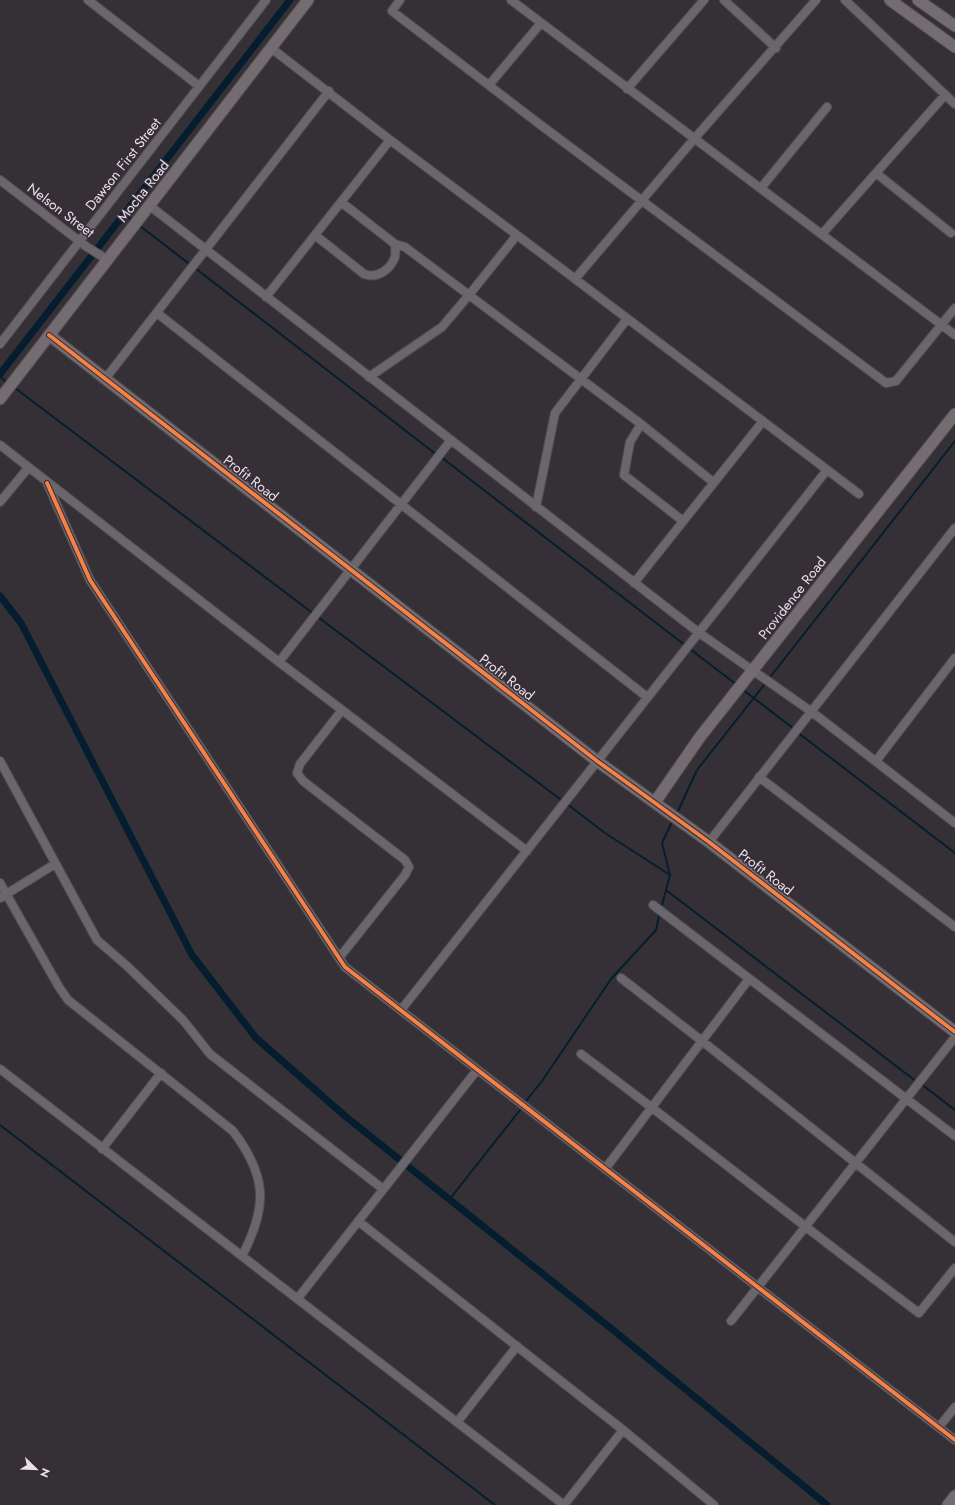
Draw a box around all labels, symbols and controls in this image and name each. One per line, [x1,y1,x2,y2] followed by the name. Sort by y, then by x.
[80,113,166,215] street label: Dawson First Street
[112,156,174,226] street label: Mocha Road
[23,178,99,242] street label: Nelson Street
[219,450,283,506] street label: Profit Road
[753,552,831,644] street label: Providence Road
[475,649,539,705] street label: Profit Road
[734,844,798,900] street label: Profit Road
[16,1449,56,1489] north arrow
[36,1466,54,1480] text: N

